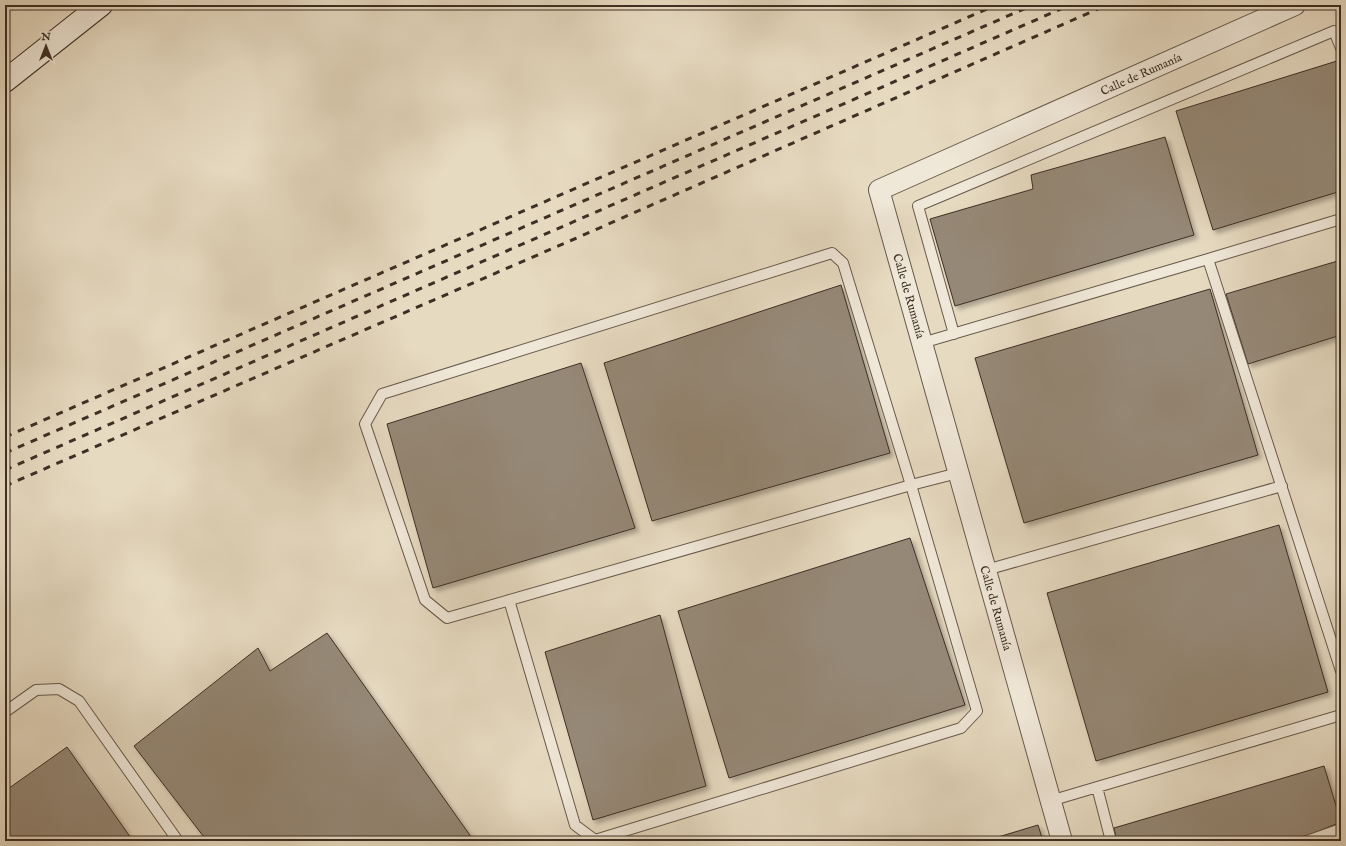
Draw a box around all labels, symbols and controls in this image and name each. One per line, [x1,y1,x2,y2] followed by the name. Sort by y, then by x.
[26,26,66,66] north arrow
[40,30,51,44] text: N
[1098,49,1185,99] street label: Calle de Rumanía
[889,252,928,341] street label: Calle de Rumanía
[976,564,1015,653] street label: Calle de Rumanía

